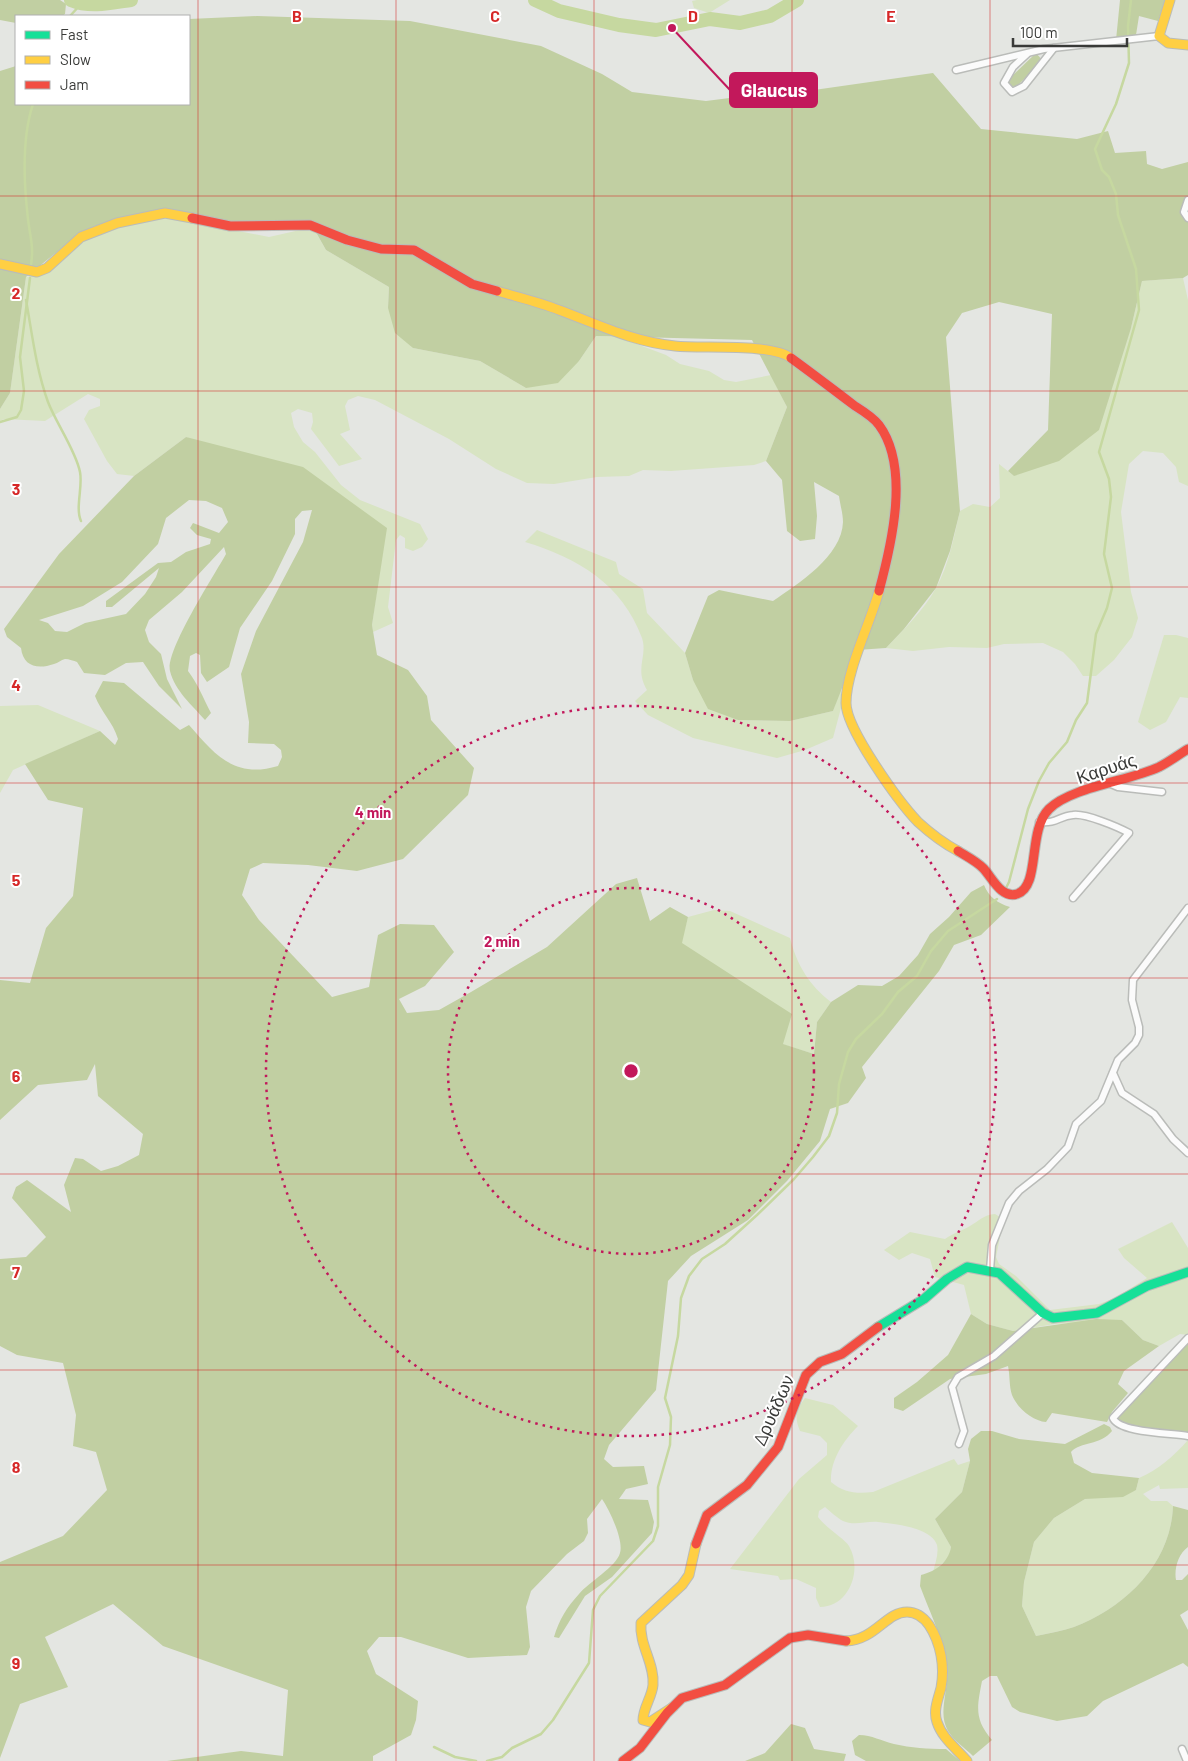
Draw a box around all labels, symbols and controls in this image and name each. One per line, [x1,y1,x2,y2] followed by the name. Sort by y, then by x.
[292,6,302,25] text: B
[490,6,500,25] text: C
[688,6,698,25] text: D
[886,6,896,25] text: E
[15,15,190,105] legend
[1013,15,1127,47] scale bar
[1020,23,1058,41] text: 100 m
[60,25,88,43] text: Fast
[60,50,91,68] text: Slow
[730,73,817,107] callout: Glaucus
[60,75,89,93] text: Jam
[741,78,807,101] text: Glaucus
[12,283,21,302] text: 2
[12,479,20,498] text: 3
[11,675,21,694] text: 4
[1073,748,1139,788] street label: Καρυάς
[355,803,391,821] text: 4 min
[12,870,21,889] text: 5
[484,932,520,950] text: 2 min
[622,1062,640,1080] centre of rings
[12,1066,21,1085] text: 6
[12,1262,20,1281] text: 7
[748,1371,798,1449] street label: Δρυάδων
[12,1457,21,1476] text: 8
[12,1653,20,1672] text: 9

